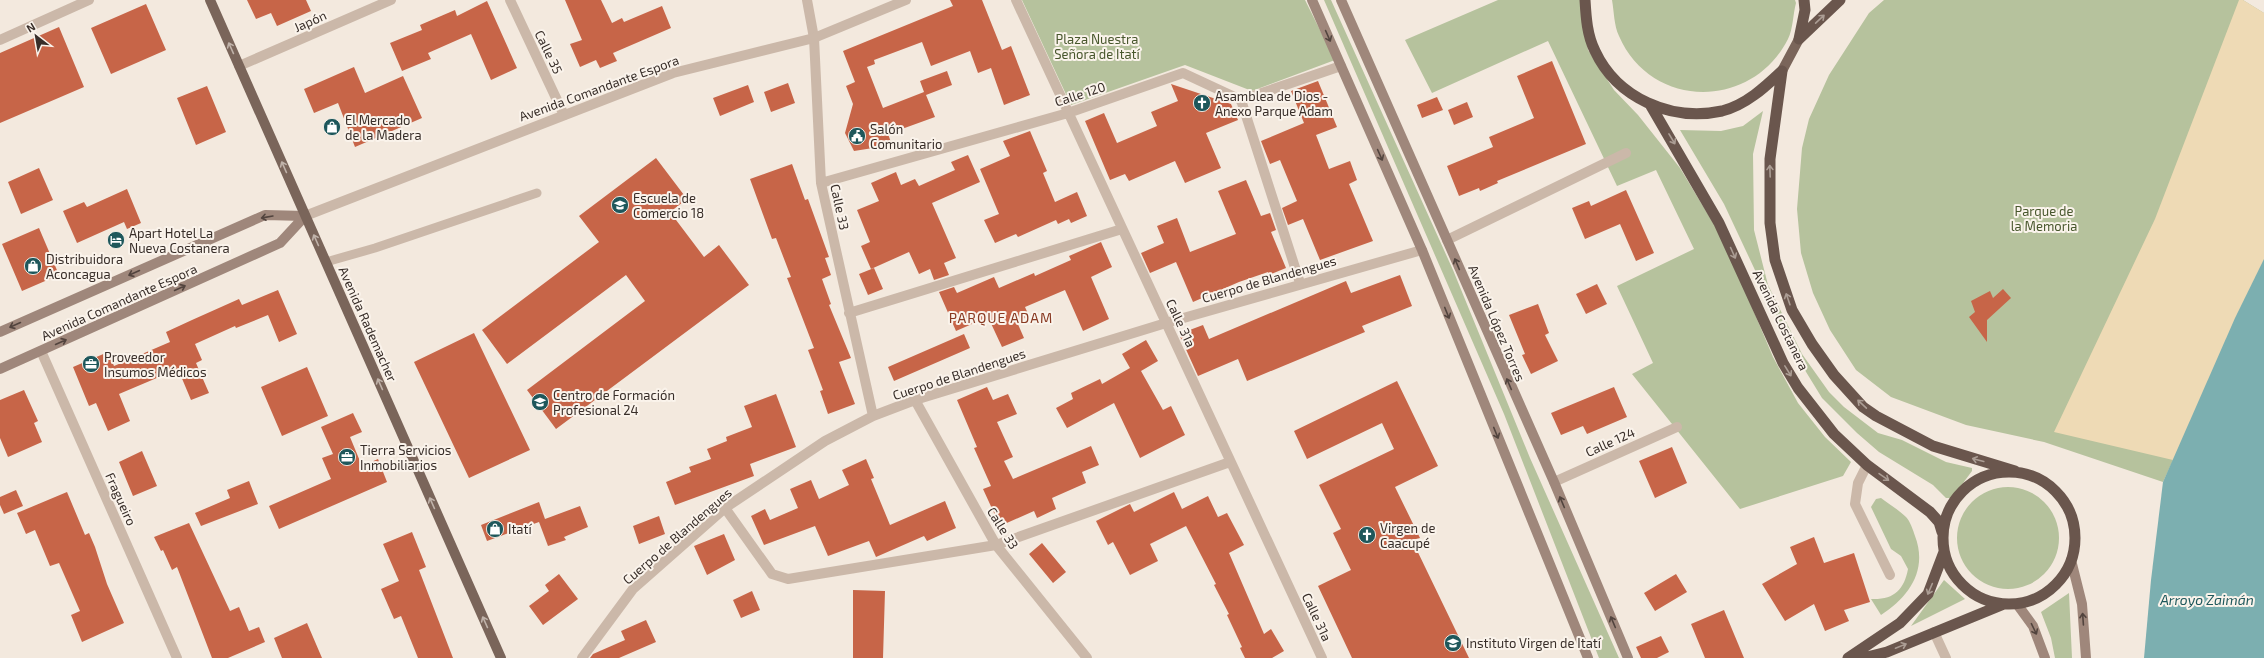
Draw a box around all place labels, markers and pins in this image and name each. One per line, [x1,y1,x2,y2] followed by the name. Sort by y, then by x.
[1215,88,1333,119] place label: Asamblea de Dios - Anexo Parque Adam
[1192,93,1212,113] church icon: Asamblea de Dios - Anexo Parque Adam
[345,112,422,143] place label: El Mercado de la Madera
[322,117,342,137] shop icon: El Mercado de la Madera
[870,121,942,152] place label: Salón Comunitario
[847,126,867,146] public building icon: Salón Comunitario
[633,190,704,221] place label: Escuela de Comercio 18
[610,195,630,215] school or university icon: Escuela de Comercio 18
[129,225,230,256] place label: Apart Hotel La Nueva Costanera
[106,230,126,250] hotel icon: Apart Hotel La Nueva Costanera
[46,251,123,282] place label: Distribuidora Aconcagua
[23,256,43,276] shop icon: Distribuidora Aconcagua
[104,349,207,380] place label: Proveedor Insumos Médicos
[81,354,101,374] office icon: Proveedor Insumos Médicos
[553,387,675,418] place label: Centro de Formación Profesional 24
[530,392,550,412] school or university icon: Centro de Formación Profesional 24
[360,442,451,473] place label: Tierra Servicios Inmobiliarios
[337,447,357,467] office icon: Tierra Servicios Inmobiliarios
[485,519,505,539] shop icon: Itatí
[1380,520,1435,551] place label: Virgen de Caacupé
[508,521,532,537] place label: Itatí
[1357,525,1377,545] church icon: Virgen de Caacupé
[1443,633,1463,653] school or university icon: Instituto Virgen de Itatí
[1466,635,1602,651] place label: Instituto Virgen de Itatí

